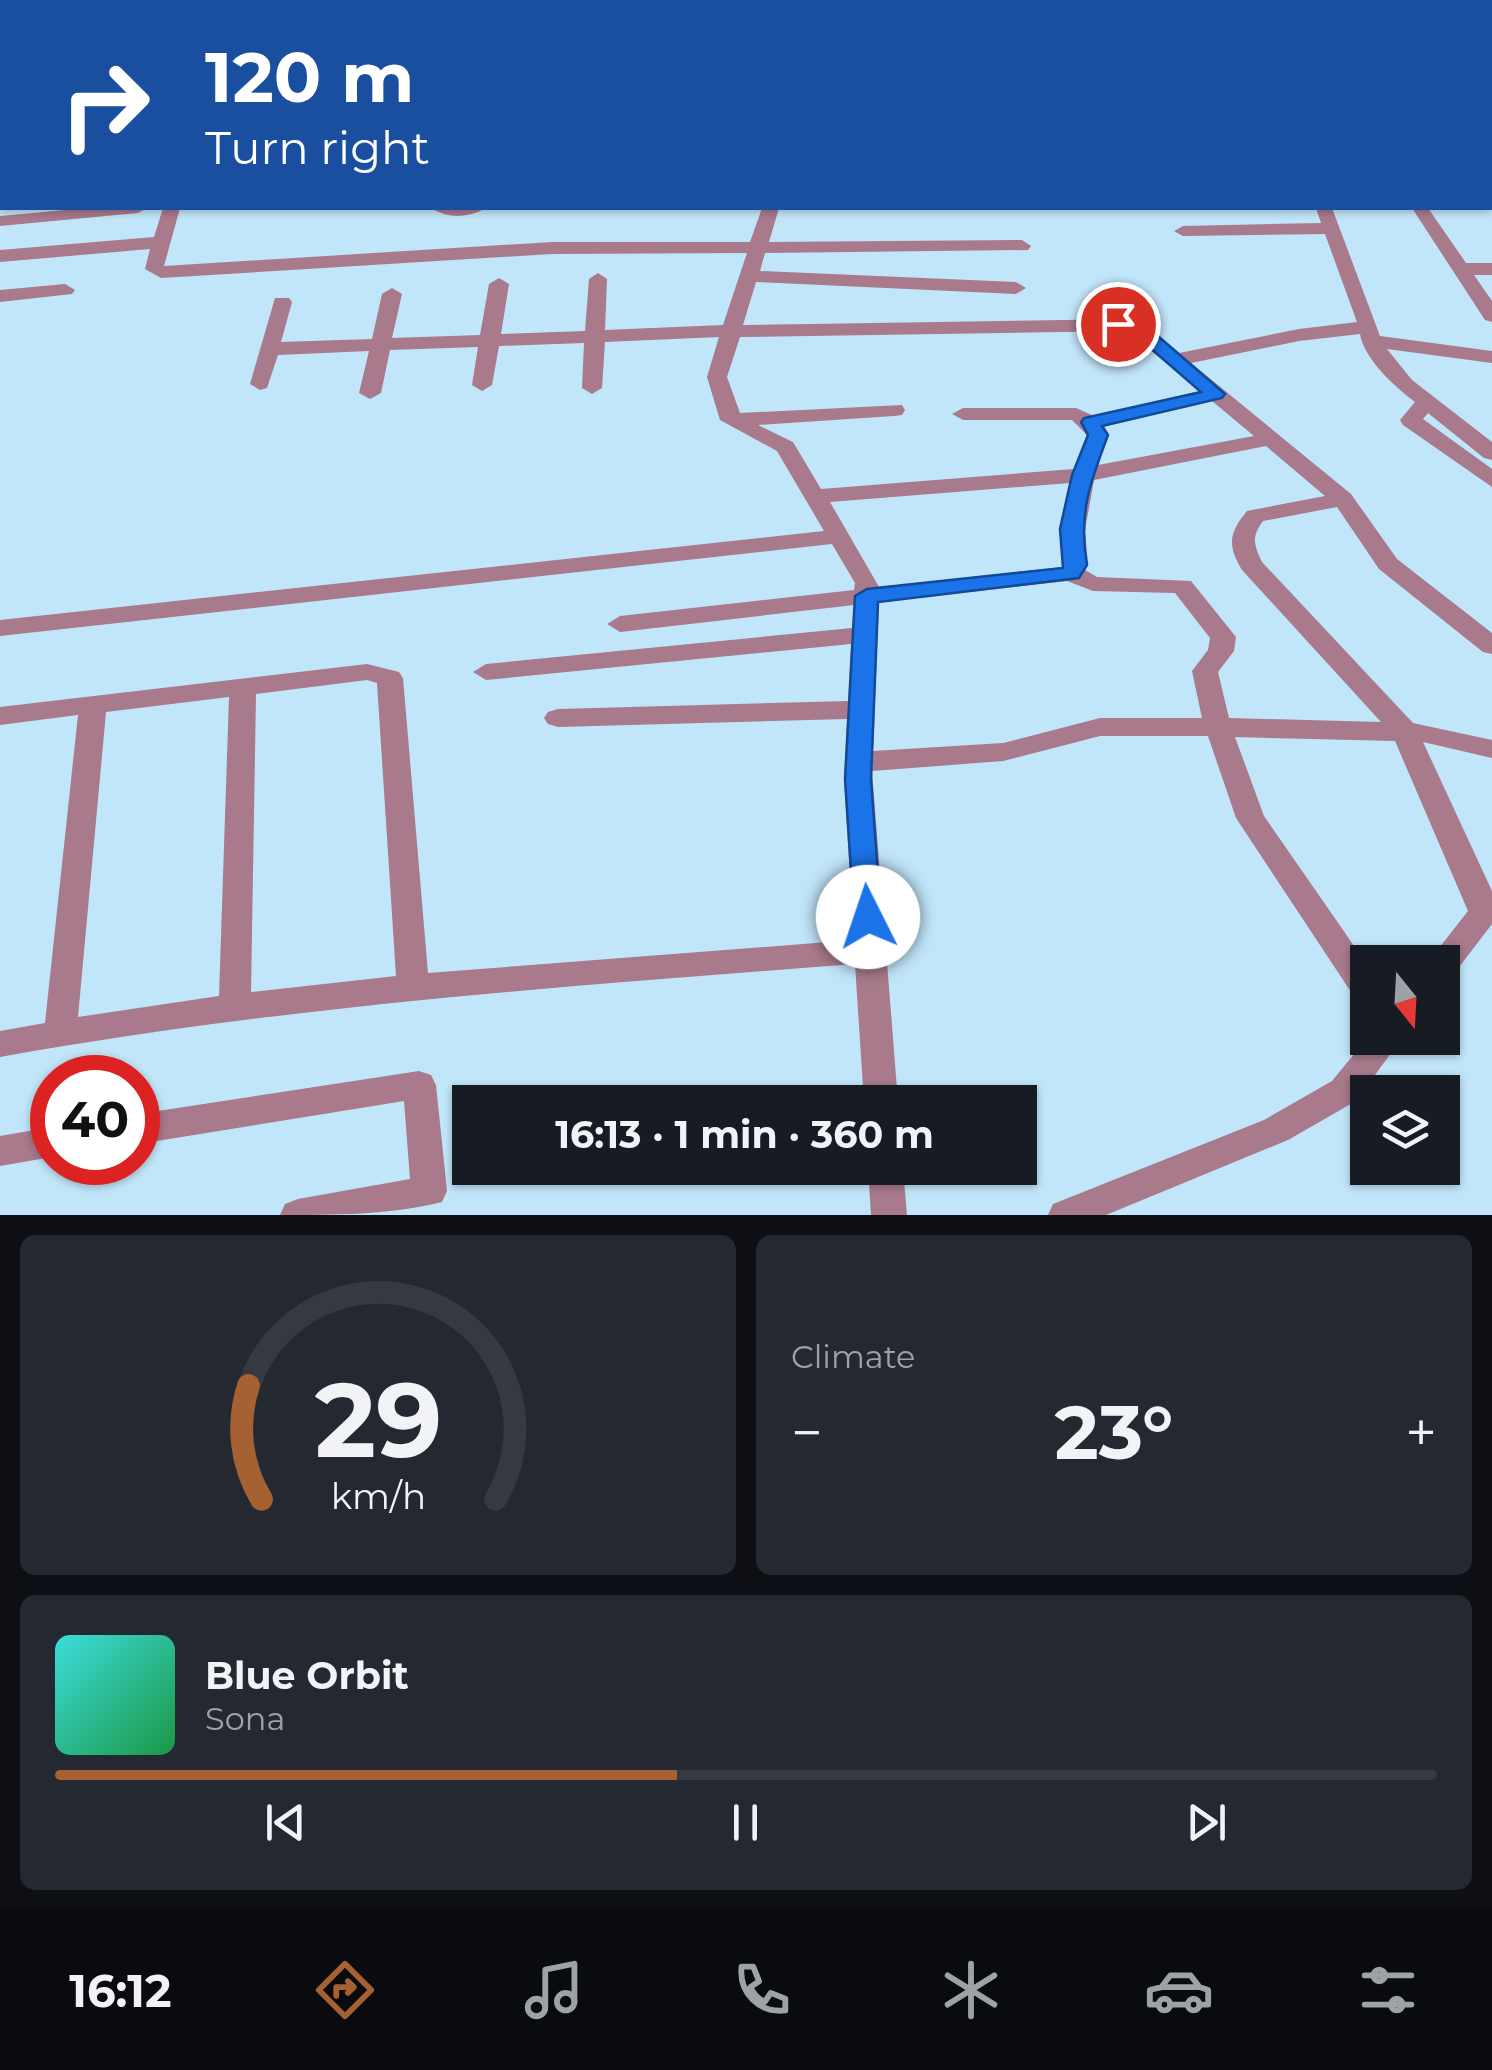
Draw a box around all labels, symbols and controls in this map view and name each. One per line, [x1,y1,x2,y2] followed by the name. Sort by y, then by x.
[205,34,415,120] text: 120 m
[40,40,170,170] icon: right
[205,120,430,175] text: Turn right
[1076,282,1161,367] pin
[1091,297,1146,352] icon: arrive
[816,865,920,969] position arrow
[1350,945,1460,1055] north arrow
[1350,945,1460,1185] map controls
[30,1055,160,1185] speed limit sign: 40
[1350,1075,1460,1185] button: layers
[555,1111,934,1158] text: 16:13 · 1 min · 360 m
[791,1337,915,1376] text: Climate
[314,1356,442,1483] text: 29
[1055,1386,1173,1478] text: 23°
[791,1399,823,1466] text: −
[1405,1399,1437,1466] text: +
[330,1474,426,1518] text: km/h
[205,1652,409,1699] text: Blue Orbit
[205,1699,285,1738] text: Sona
[258,1795,313,1850] icon: previous
[718,1795,773,1850] icon: pause
[1179,1795,1234,1850] icon: next
[310,1955,380,2025] icon: directions
[519,1955,589,2025] icon: music
[727,1955,797,2025] icon: phone
[936,1955,1006,2025] icon: climate
[1144,1955,1214,2025] icon: car
[1353,1955,1423,2025] icon: filters
[69,1963,172,2018] text: 16:12

